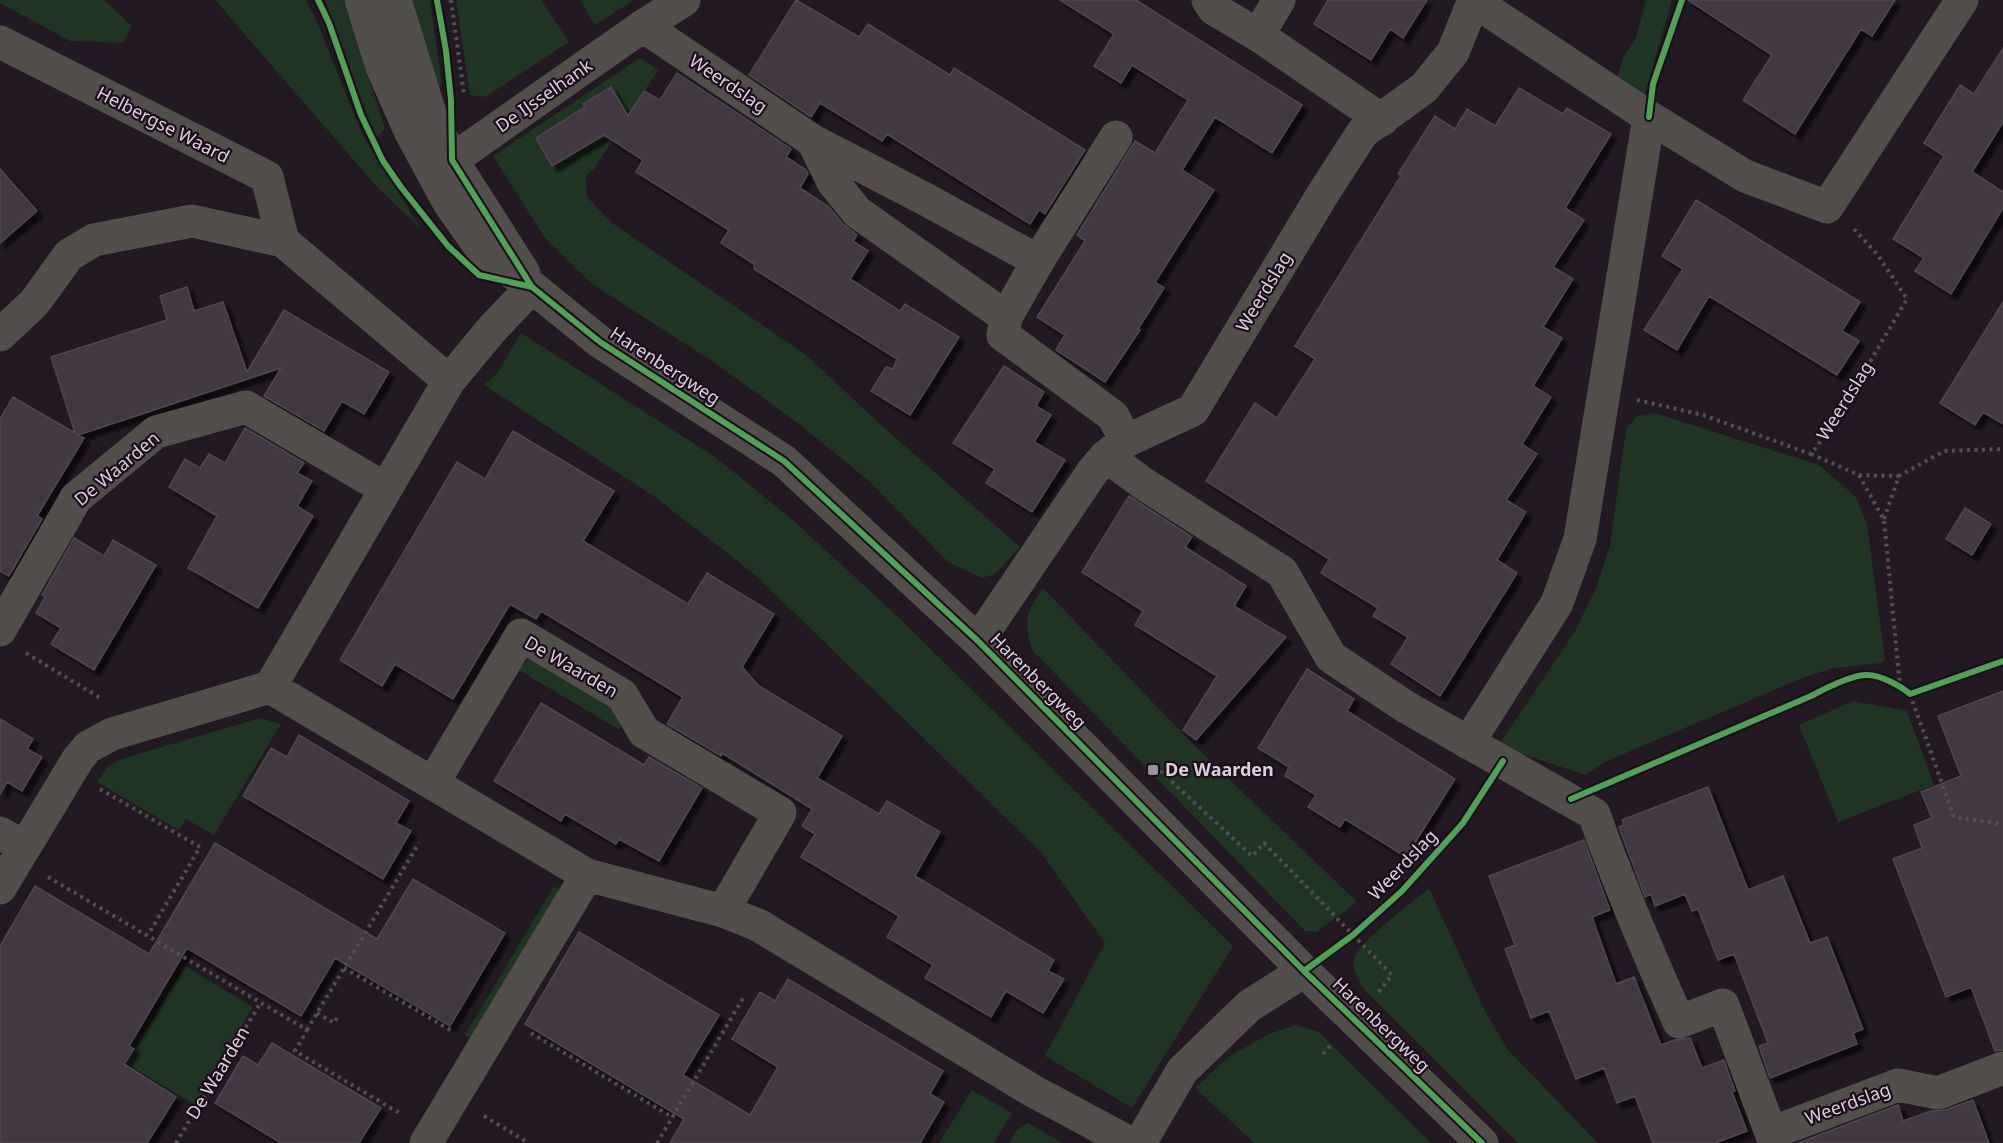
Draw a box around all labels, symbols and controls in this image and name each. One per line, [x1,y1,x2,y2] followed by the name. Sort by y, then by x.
[685,48,772,118] street label: Weerdslag
[490,53,597,137] street label: De IJsselhank
[93,80,234,168] street label: Helbergse Waard
[1230,247,1296,336] street label: Weerdslag
[606,321,725,410] street label: Harenbergweg
[1810,356,1878,445] street label: Weerdslag
[69,426,164,511] street label: De Waarden
[985,627,1092,734] street label: Harenbergweg
[520,630,623,703] street label: De Waarden
[1165,757,1274,781] place label: De Waarden
[1146,763,1160,777] marker: De Waarden
[1363,824,1442,905] street label: Weerdslag
[1328,972,1436,1077] street label: Harenbergweg
[180,1022,254,1123] street label: De Waarden
[1802,1077,1894,1130] street label: Weerdslag

